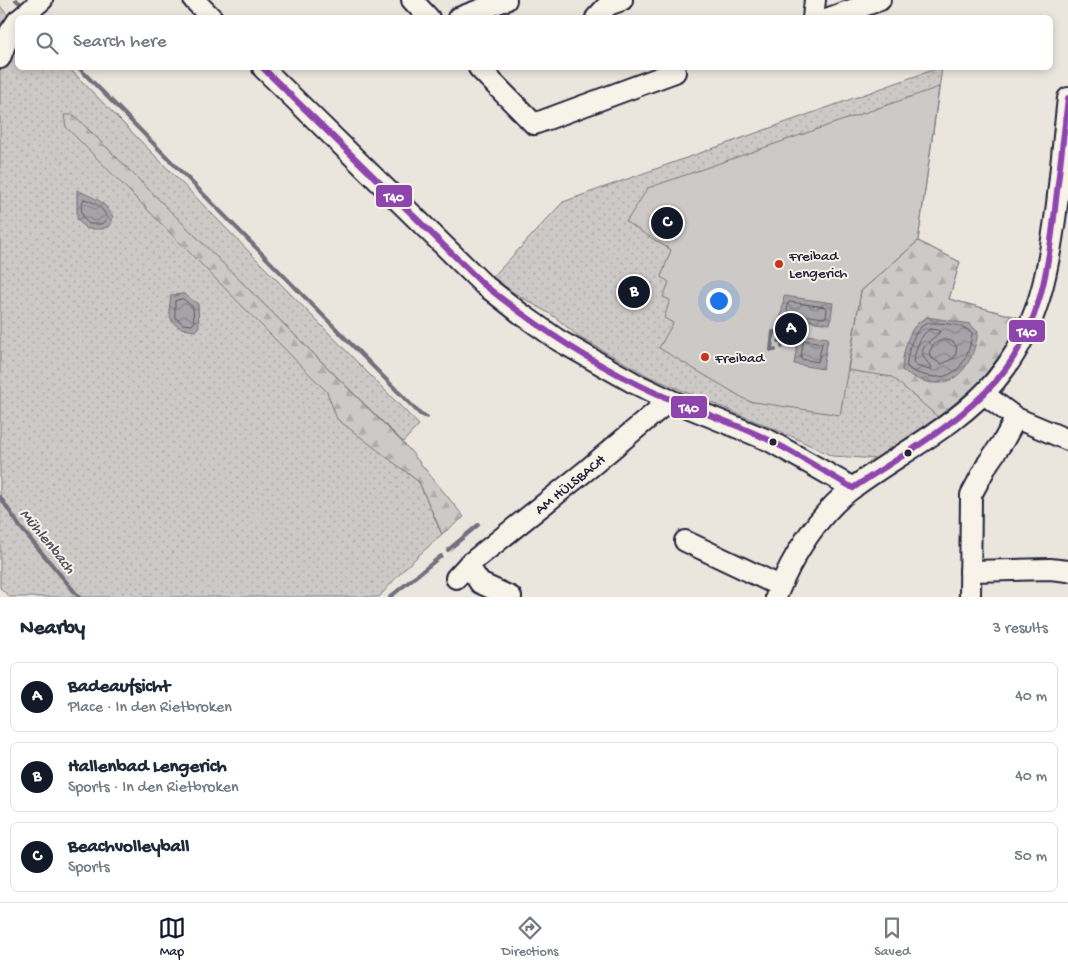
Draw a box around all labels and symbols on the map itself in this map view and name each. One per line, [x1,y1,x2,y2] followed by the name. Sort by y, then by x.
[375,184,413,208] line badge: T40
[383,190,404,207] text: T40
[651,204,683,242] pin: C
[788,248,847,283] place label: Freibad Lengerich
[773,258,785,270] marker: Freibad Lengerich
[618,273,650,311] pin: B
[706,288,732,314] your location
[775,310,807,348] pin: A
[1008,319,1046,343] line badge: T40
[1016,325,1037,342] text: T40
[714,350,765,368] place label: Freibad
[699,351,711,363] marker: Freibad
[670,395,708,419] line badge: T40
[678,401,699,418] text: T40
[768,437,778,447] unlabelled marker
[903,448,913,458] unlabelled marker
[532,451,610,519] street label: AM HÜLSBACH
[14,506,78,579] water label: Mühlenbach

